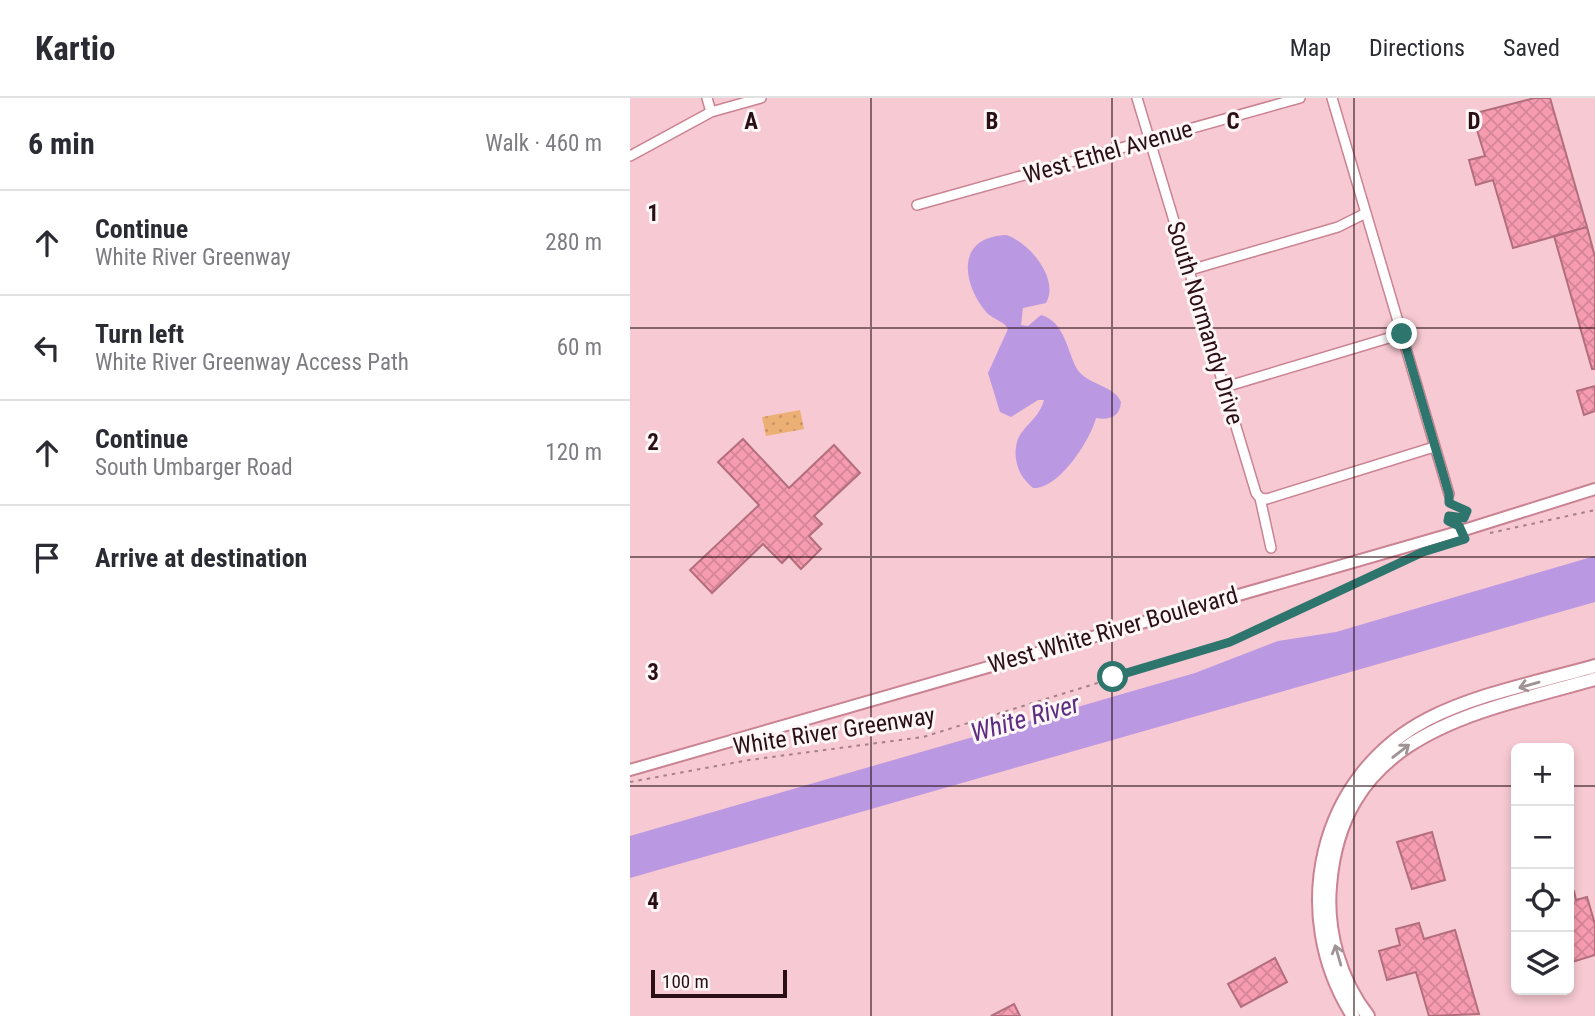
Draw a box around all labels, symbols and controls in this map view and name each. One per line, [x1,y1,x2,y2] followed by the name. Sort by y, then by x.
[35,29,115,68] text: Kartio
[1290,34,1331,62] text: Map
[1369,34,1465,62] text: Directions
[1503,34,1560,62] text: Saved
[744,108,758,135] text: A
[986,108,998,135] text: B
[1226,108,1240,135] text: C
[1468,108,1481,135] text: D
[1020,114,1196,190] street label: West Ethel Avenue
[28,126,95,161] text: 6 min
[485,130,602,157] text: Walk · 460 m
[647,200,659,227] text: 1
[95,214,188,244] text: Continue
[1161,218,1249,428] street label: South Normandy Drive
[28,224,66,262] icon: ahead
[545,229,602,256] text: 280 m
[95,244,290,271] text: White River Greenway
[1386,318,1417,349] route end
[95,319,184,349] text: Turn left
[28,329,66,367] icon: left
[557,334,602,361] text: 60 m
[95,349,409,376] text: White River Greenway Access Path
[95,424,188,454] text: Continue
[647,429,659,456] text: 2
[28,434,66,472] icon: ahead
[545,439,602,466] text: 120 m
[95,454,293,481] text: South Umbarger Road
[28,539,66,577] icon: arrive
[95,543,307,573] text: Arrive at destination
[985,581,1241,679] street label: West White River Boulevard
[647,659,659,686] text: 3
[1097,661,1128,692] route start
[1519,680,1541,693] one-way arrow
[967,688,1084,748] water label: White River
[731,701,937,761] street label: White River Greenway
[1391,743,1409,758] one-way arrow
[1511,743,1574,995] map controls
[1511,743,1574,806] button: +
[1511,806,1574,869] button: −
[1511,869,1574,932] button: locate
[647,888,659,915] text: 4
[1511,932,1574,995] button: layers
[1330,944,1343,966] one-way arrow
[651,967,788,999] scale bar
[662,970,709,993] text: 100 m

